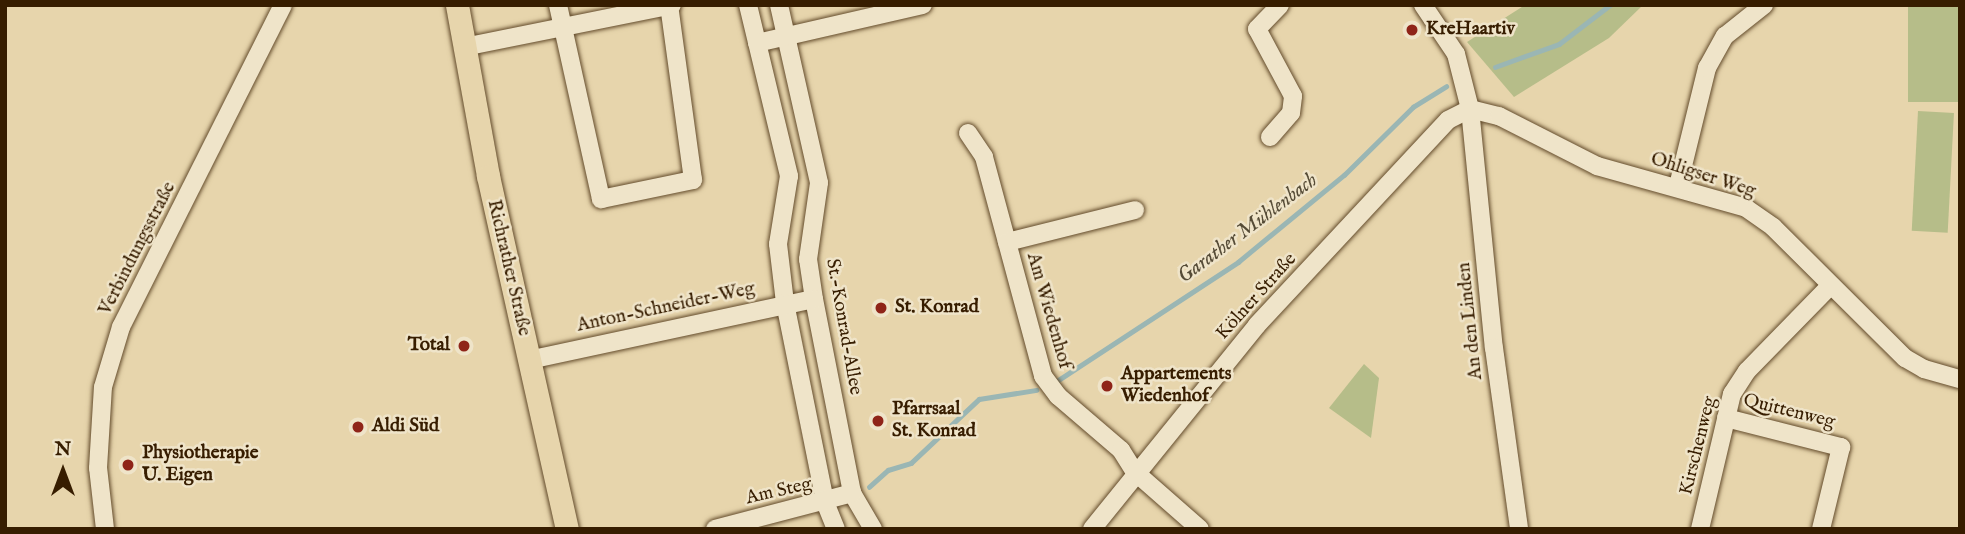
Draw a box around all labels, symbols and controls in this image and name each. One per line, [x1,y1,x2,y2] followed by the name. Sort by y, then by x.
[1426,19,1515,41] place label: KreHaartiv
[1404,22,1420,38] marker: KreHaartiv
[1648,148,1758,204] street label: Ohligser Weg
[1173,168,1323,290] water label: Garather Mühlenbach
[95,179,181,319] street label: Verbindungsstraße
[481,198,535,338] street label: Richrather Straße
[1212,249,1302,345] street label: Kölner Straße
[1021,250,1075,372] street label: Am Wiedenhof
[820,257,866,397] street label: St.-Konrad-Allee
[1453,261,1489,381] street label: An den Linden
[575,278,757,338] street label: Anton-Schneider-Weg
[895,297,979,319] place label: St. Konrad
[873,300,889,316] marker: St. Konrad
[408,335,450,357] place label: Total
[456,338,472,354] marker: Total
[1121,364,1231,408] place label: Appartements Wiedenhof
[1099,378,1115,394] marker: Appartements Wiedenhof
[1741,390,1837,434] street label: Quittenweg
[1676,394,1722,498] street label: Kirschenweg
[892,399,976,443] place label: Pfarrsaal St. Konrad
[870,413,886,429] marker: Pfarrsaal St. Konrad
[372,416,439,438] place label: Aldi Süd
[350,419,366,435] marker: Aldi Süd
[28,436,98,506] north arrow
[55,438,71,462] text: N
[142,443,259,487] place label: Physiotherapie U. Eigen
[120,457,136,473] marker: Physiotherapie U. Eigen
[744,473,814,511] street label: Am Steg

